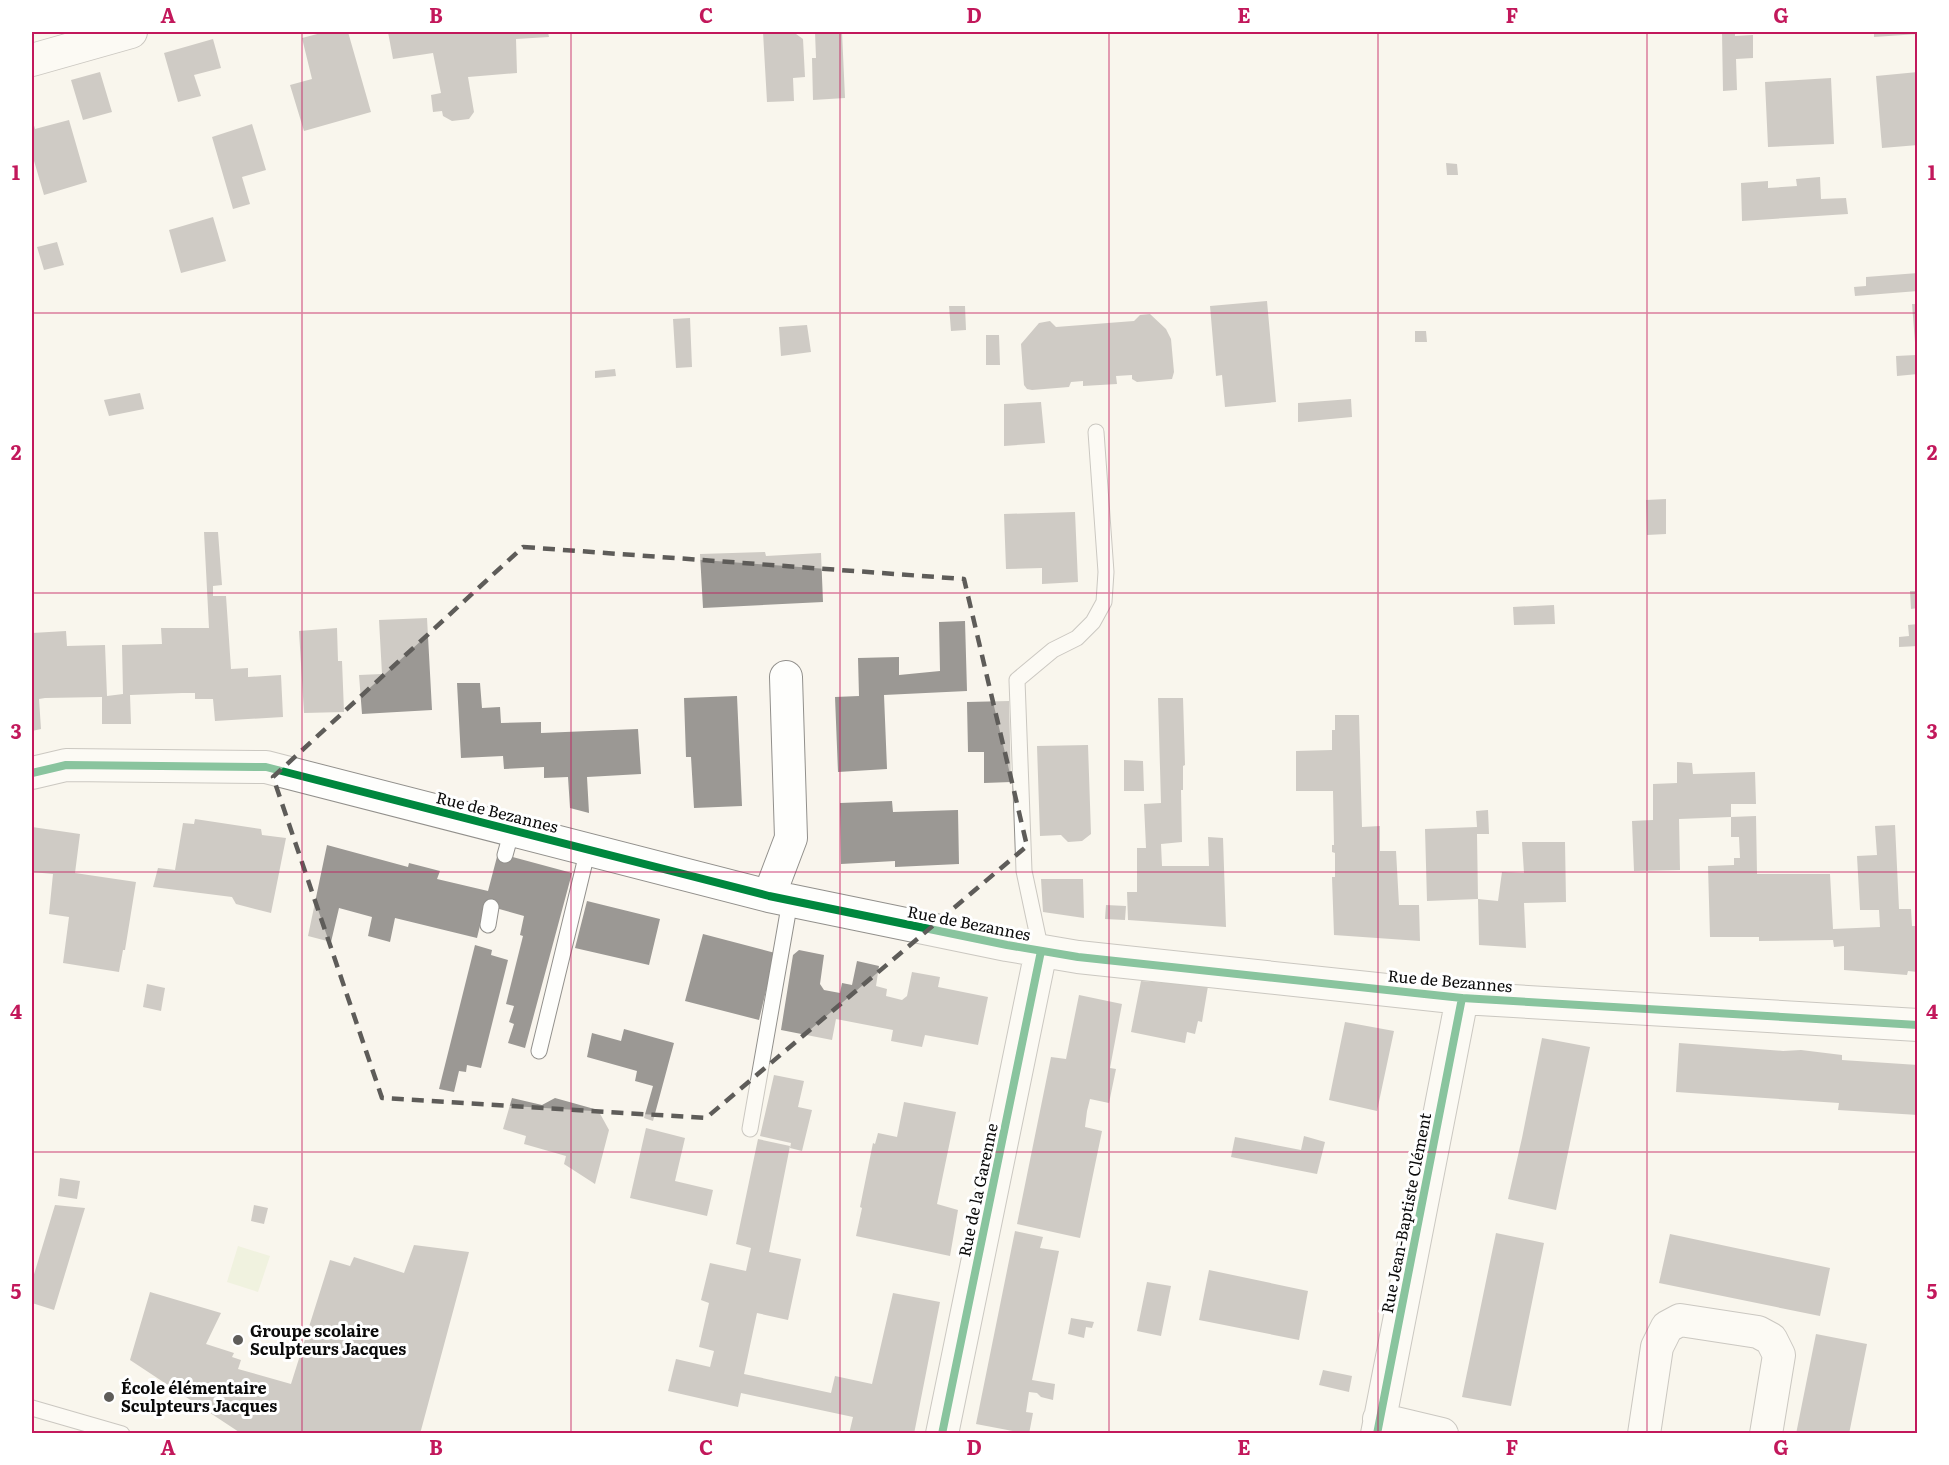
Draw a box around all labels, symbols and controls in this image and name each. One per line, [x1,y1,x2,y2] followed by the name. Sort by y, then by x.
[160,0,176,29] text: A
[429,0,443,29] text: B
[699,0,713,29] text: C
[966,0,982,29] text: D
[1237,0,1251,29] text: E
[1506,0,1519,29] text: F
[1773,0,1789,29] text: G
[12,156,20,186] text: 1
[1928,156,1936,186] text: 1
[11,436,22,466] text: 2
[1927,436,1938,466] text: 2
[10,715,22,745] text: 3
[1926,715,1938,745] text: 3
[434,784,561,838] street label: Rue de Bezannes
[906,898,1033,946] street label: Rue de Bezannes
[1387,963,1513,997] street label: Rue de Bezannes
[10,995,22,1025] text: 4
[1926,995,1938,1025] text: 4
[1374,1110,1436,1315] street label: Rue Jean-Baptiste Clément
[951,1121,1003,1259] street label: Rue de la Garenne
[11,1275,22,1305] text: 5
[1927,1275,1938,1305] text: 5
[250,1318,406,1360] place label: Groupe scolaire Sculpteurs Jacques
[231,1333,245,1347] marker: Groupe scolaire Sculpteurs Jacques
[121,1375,277,1417] place label: École élémentaire Sculpteurs Jacques
[102,1390,116,1404] marker: École élémentaire Sculpteurs Jacques
[160,1431,176,1461] text: A
[429,1431,443,1461] text: B
[699,1431,713,1461] text: C
[966,1431,982,1461] text: D
[1237,1431,1251,1461] text: E
[1506,1431,1519,1461] text: F
[1773,1431,1789,1461] text: G

